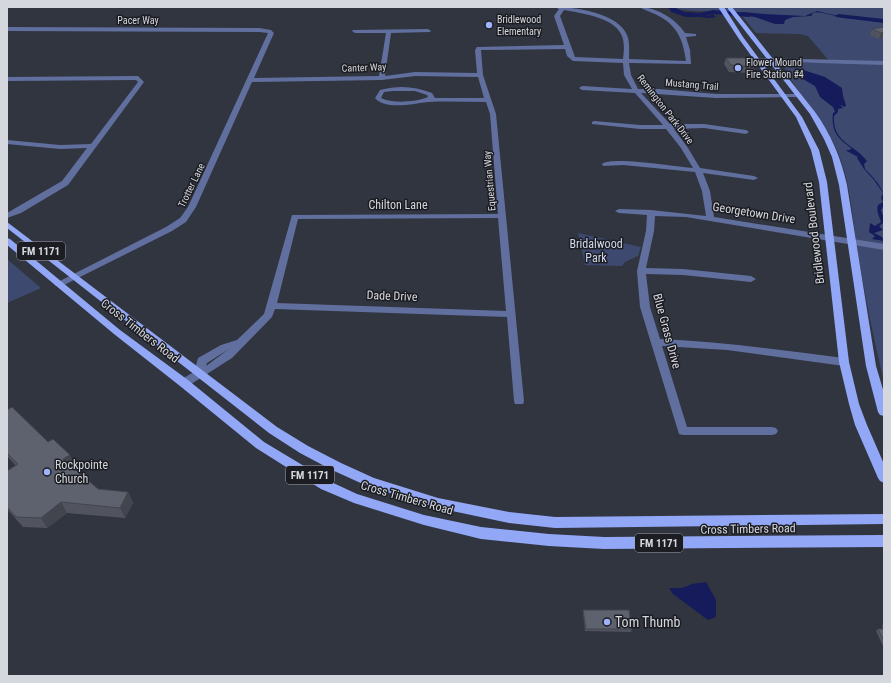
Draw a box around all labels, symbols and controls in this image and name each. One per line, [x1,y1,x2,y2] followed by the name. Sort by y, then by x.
[497,14,541,37] place label: Bridlewood Elementary
[117,15,159,26] street label: Pacer Way
[484,20,494,30] marker: Bridlewood Elementary
[746,57,804,80] place label: Flower Mound Fire Station #4
[342,61,387,74] street label: Canter Way
[733,63,743,73] marker: Flower Mound Fire Station #4
[635,73,696,146] street label: Remington Park Drive
[665,77,719,92] street label: Mustang Trail
[481,150,498,212] street label: Equestrian Way
[176,161,207,209] street label: Trotter Lane
[801,181,827,285] street label: Bridlewood Boulevard
[368,198,428,212] street label: Chilton Lane
[712,200,797,227] street label: Georgetown Drive
[569,237,623,265] park label: Bridalwood Park
[17,242,65,260] road number: FM 1171
[366,288,418,304] street label: Dade Drive
[650,292,684,371] street label: Blue Grass Drive
[98,296,182,366] street label: Cross Timbers Road
[55,458,108,486] place label: Rockpointe Church
[286,466,334,484] road number: FM 1171
[42,467,52,477] marker: Rockpointe Church
[359,478,455,518] street label: Cross Timbers Road
[700,521,796,537] street label: Cross Timbers Road
[635,534,683,552] road number: FM 1171
[615,614,680,630] place label: Tom Thumb
[602,617,612,627] marker: Tom Thumb

